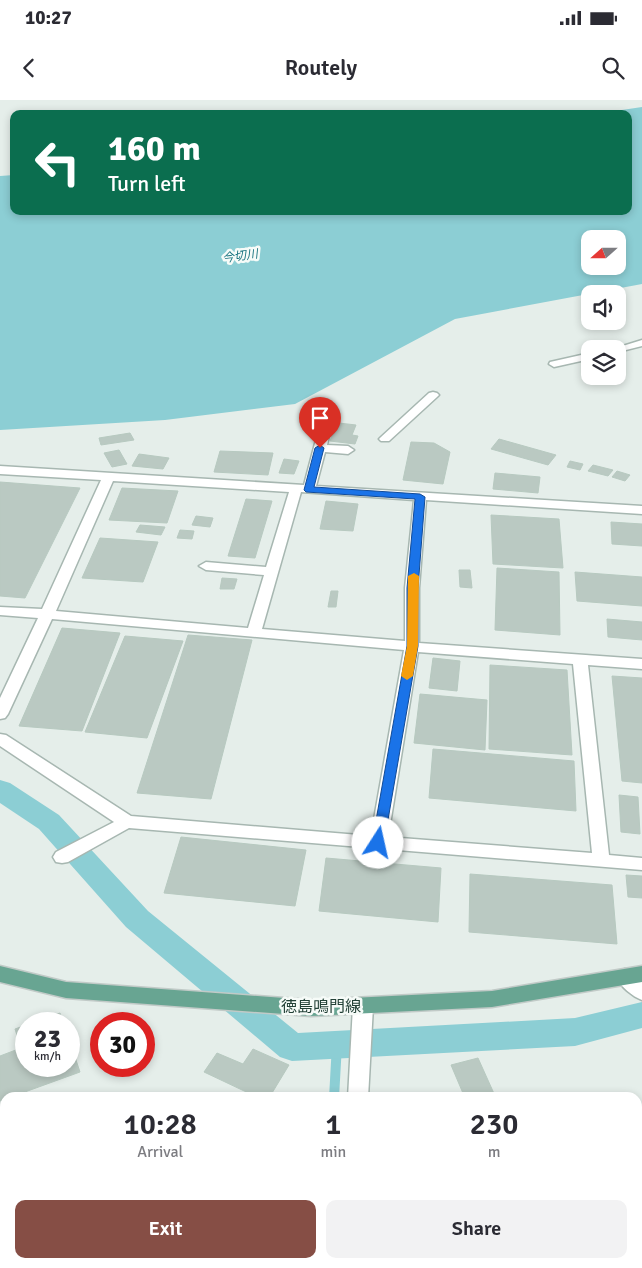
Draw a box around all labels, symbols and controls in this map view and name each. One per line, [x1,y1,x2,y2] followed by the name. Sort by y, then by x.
[25,6,72,30] text: 10:27
[15,54,43,82] icon: back
[285,54,357,81] text: Routely
[599,54,627,82] icon: search
[108,127,201,170] text: 160 m
[25,130,90,195] icon: left
[108,170,186,197] text: Turn left
[581,230,626,275] north arrow
[581,230,626,385] map controls
[221,246,261,266] water label: 今切川
[581,285,626,330] button: sound
[581,340,626,385] button: layers
[299,397,341,448] pin
[306,404,334,432] icon: arrive
[351,816,403,868] position arrow
[281,997,361,1017] street label: 徳島鳴門線
[90,1012,155,1077] speed limit sign: 30
[34,1023,61,1054] text: 23
[34,1049,61,1064] text: km/h
[124,1106,197,1143] text: 10:28
[325,1106,341,1143] text: 1
[470,1106,518,1143] text: 230
[137,1142,183,1162] text: Arrival
[320,1142,346,1162] text: min
[488,1142,500,1162] text: m
[15,1200,316,1258] button: Exit
[326,1200,627,1258] button: Share

